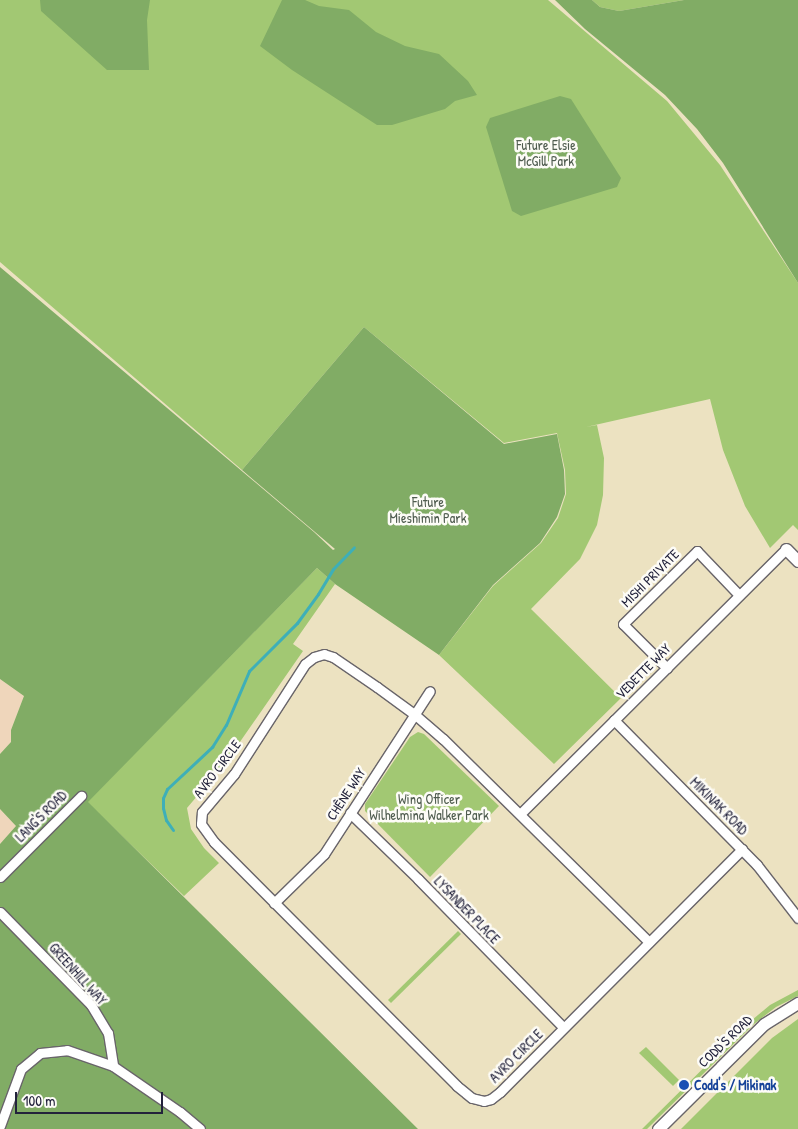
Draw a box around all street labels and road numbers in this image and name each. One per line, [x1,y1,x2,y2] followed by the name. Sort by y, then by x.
[618,546,682,610] street label: MISHI PRIVATE
[612,640,674,702] street label: VEDETTE WAY
[190,737,244,801] street label: AVRO CIRCLE
[323,765,369,823] street label: CHÊNE WAY
[687,774,751,838] street label: MIKINAK ROAD
[12,787,70,845] street label: LANG'S ROAD
[431,873,503,947] street label: LYSANDER PLACE
[46,939,110,1009] street label: GREENHILL WAY
[695,1011,755,1071] street label: CODD'S ROAD
[486,1026,546,1086] street label: AVRO CIRCLE

